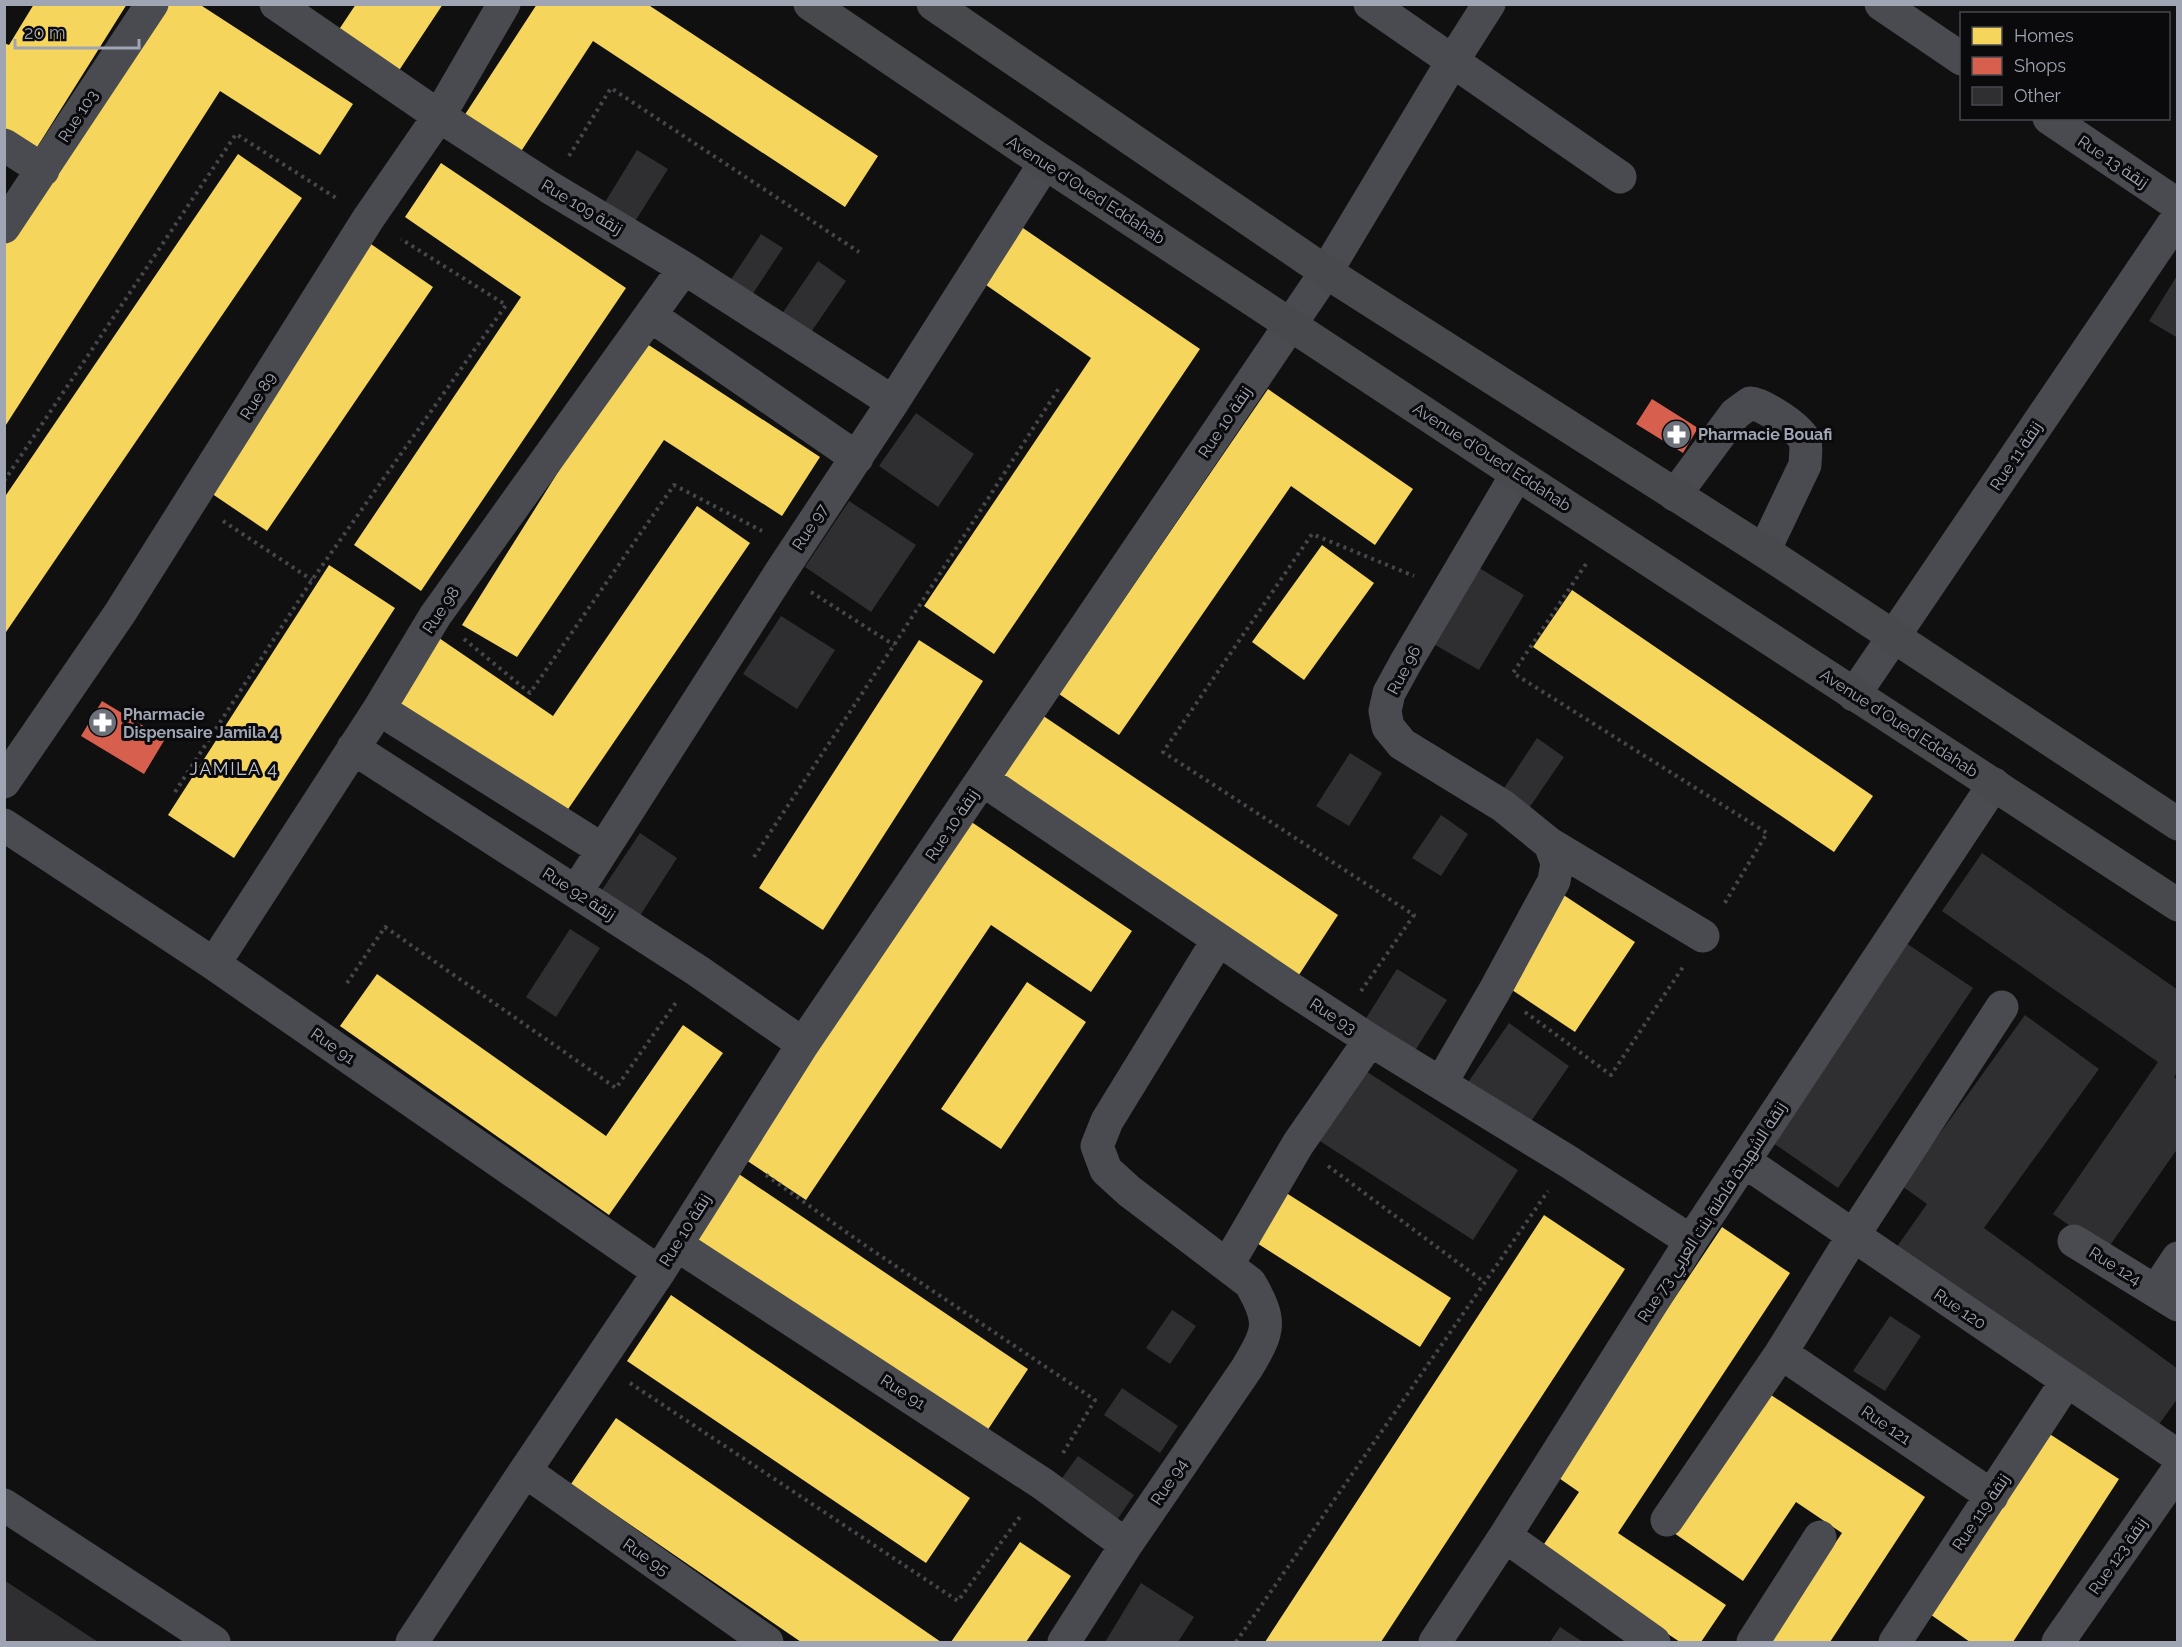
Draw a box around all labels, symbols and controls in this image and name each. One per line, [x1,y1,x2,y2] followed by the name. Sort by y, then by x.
[15,12,140,50] scale bar
[1960,12,2170,120] legend
[24,22,66,43] text: 20 m
[2014,25,2074,46] text: Homes
[2014,55,2066,76] text: Shops
[2014,85,2062,106] text: Other
[54,86,102,146] street label: Rue 103
[1004,132,1169,248] street label: Avenue d'Oued Eddahab
[2074,132,2152,192] street label: Rue 13 زنقة
[538,175,626,239] street label: Rue 109 زنقة
[236,369,280,423] street label: Rue 89
[1194,383,1256,461] street label: Rue 10 زنقة
[1410,399,1575,515] street label: Avenue d'Oued Eddahab
[1661,418,1693,450] pharmacy icon: Pharmacie Bouafi
[1986,418,2046,494] street label: Rue 11 زنقة
[1698,425,1832,444] place label: Pharmacie Bouafi
[788,500,832,554] street label: Rue 97
[419,583,463,637] street label: Rue 98
[1383,642,1425,698] street label: Rue 96
[1817,665,1982,781] street label: Avenue d'Oued Eddahab
[123,705,279,742] place label: Pharmacie Dispensaire Jamila 4
[86,707,118,739] pharmacy icon: Pharmacie Dispensaire Jamila 4
[189,758,279,779] district label: JAMILA 4
[921,786,983,864] street label: Rue 10 زنقة
[539,863,619,925] street label: Rue 92 زنقة
[1306,994,1360,1038] street label: Rue 93
[307,1024,359,1068] street label: Rue 91
[1634,1098,1794,1328] street label: Rue 73 زنقة الشهيدة فاطنة بنت العربي
[655,1190,715,1270] street label: Rue 10 زنقة
[2086,1243,2145,1289] street label: Rue 124
[1931,1285,1989,1333] street label: Rue 120
[877,1371,929,1414] street label: Rue 91
[1858,1402,1914,1448] street label: Rue 121
[1147,1455,1191,1509] street label: Rue 94
[1948,1470,2014,1554] street label: Rue 119 زنقة
[2085,1514,2151,1598] street label: Rue 123 زنقة
[619,1534,673,1580] street label: Rue 95

